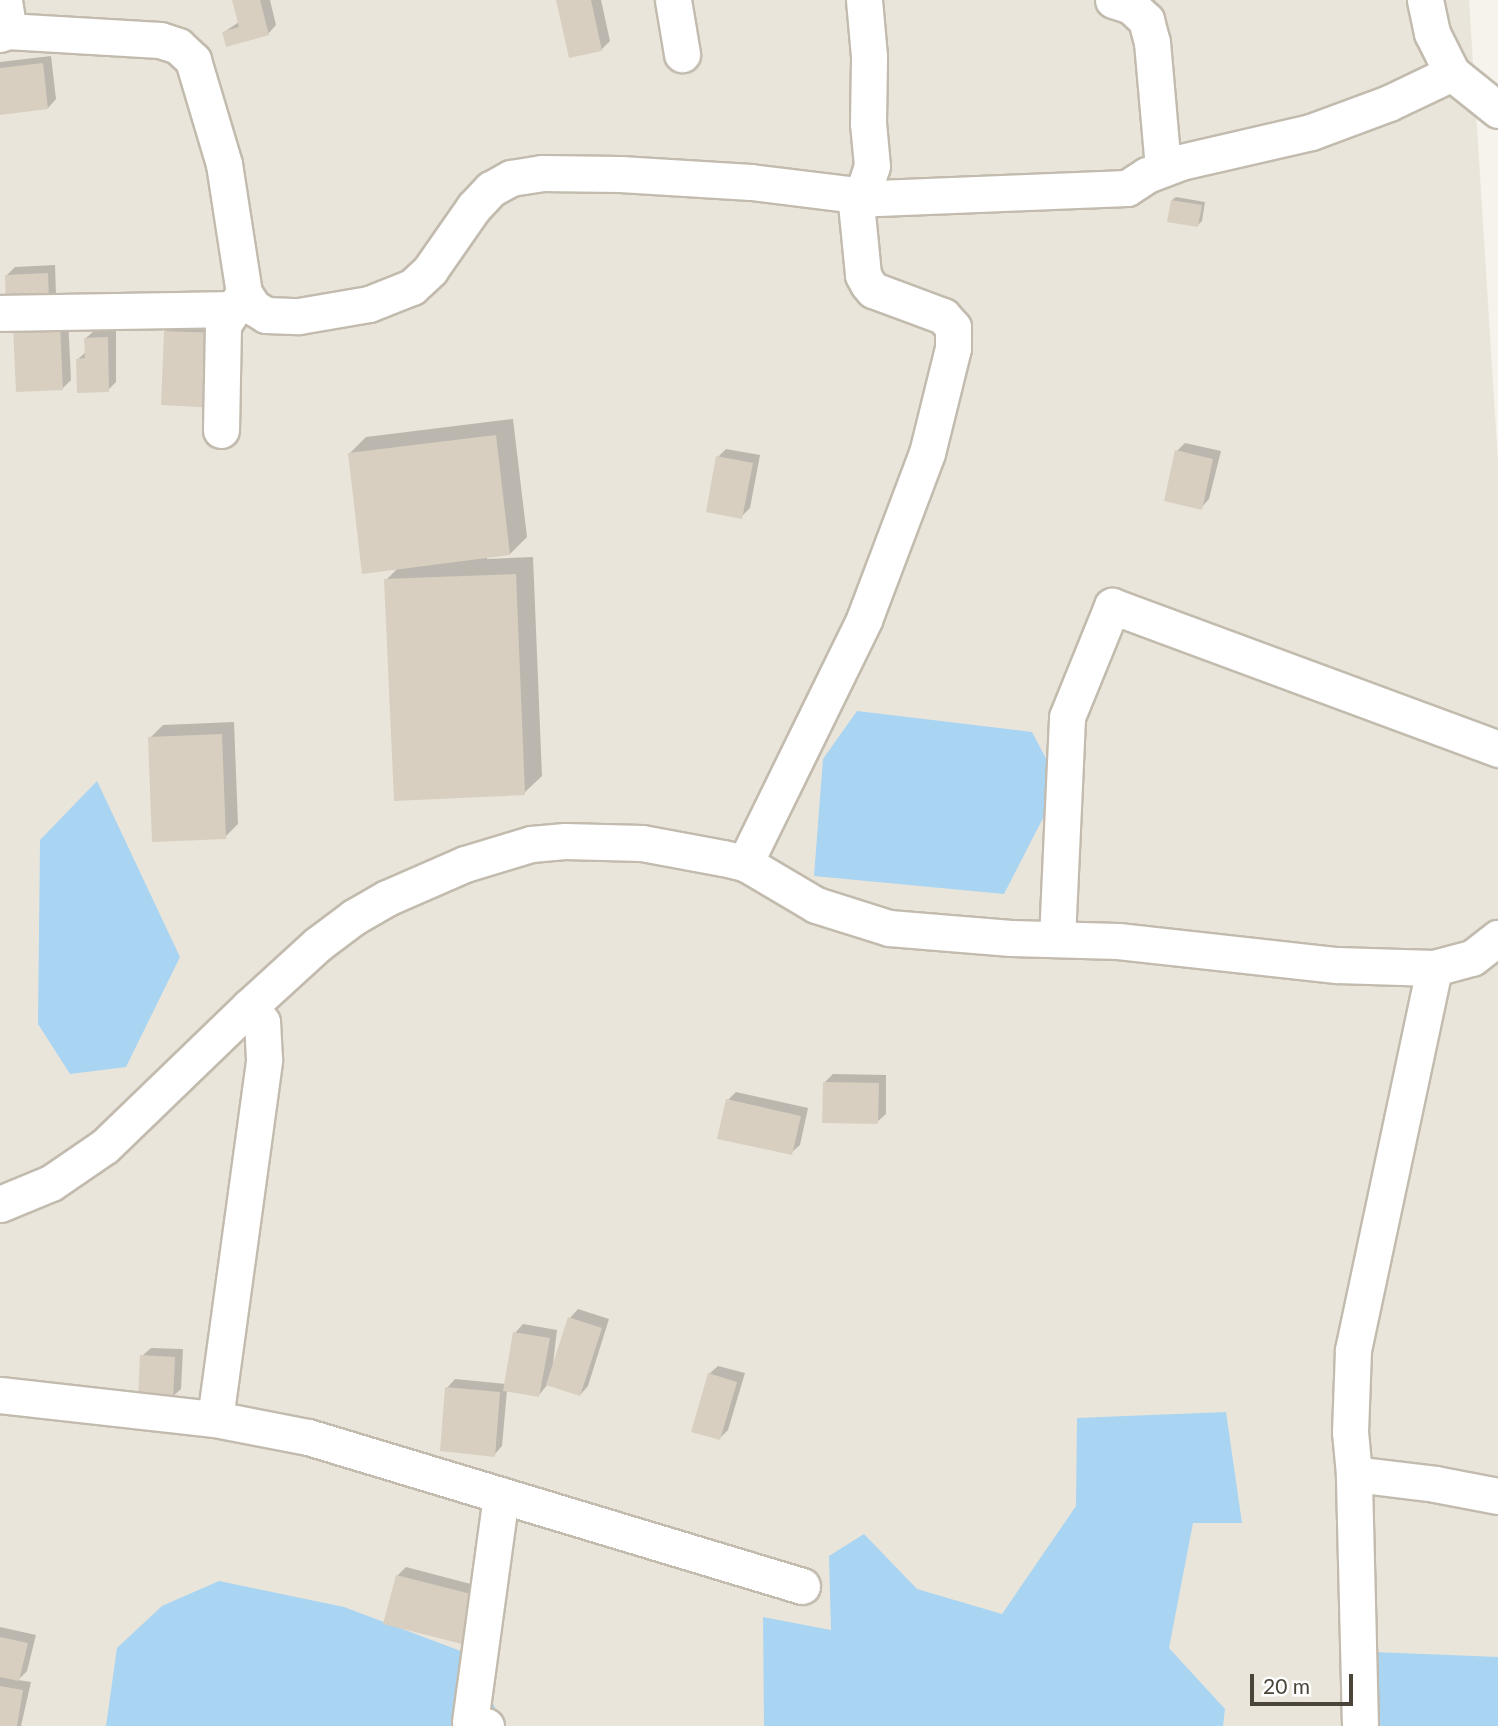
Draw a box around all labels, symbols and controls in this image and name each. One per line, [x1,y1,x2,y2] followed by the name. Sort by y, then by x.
[1253,1660,1356,1704] scale bar
[1263,1673,1310,1698] text: 20 m

